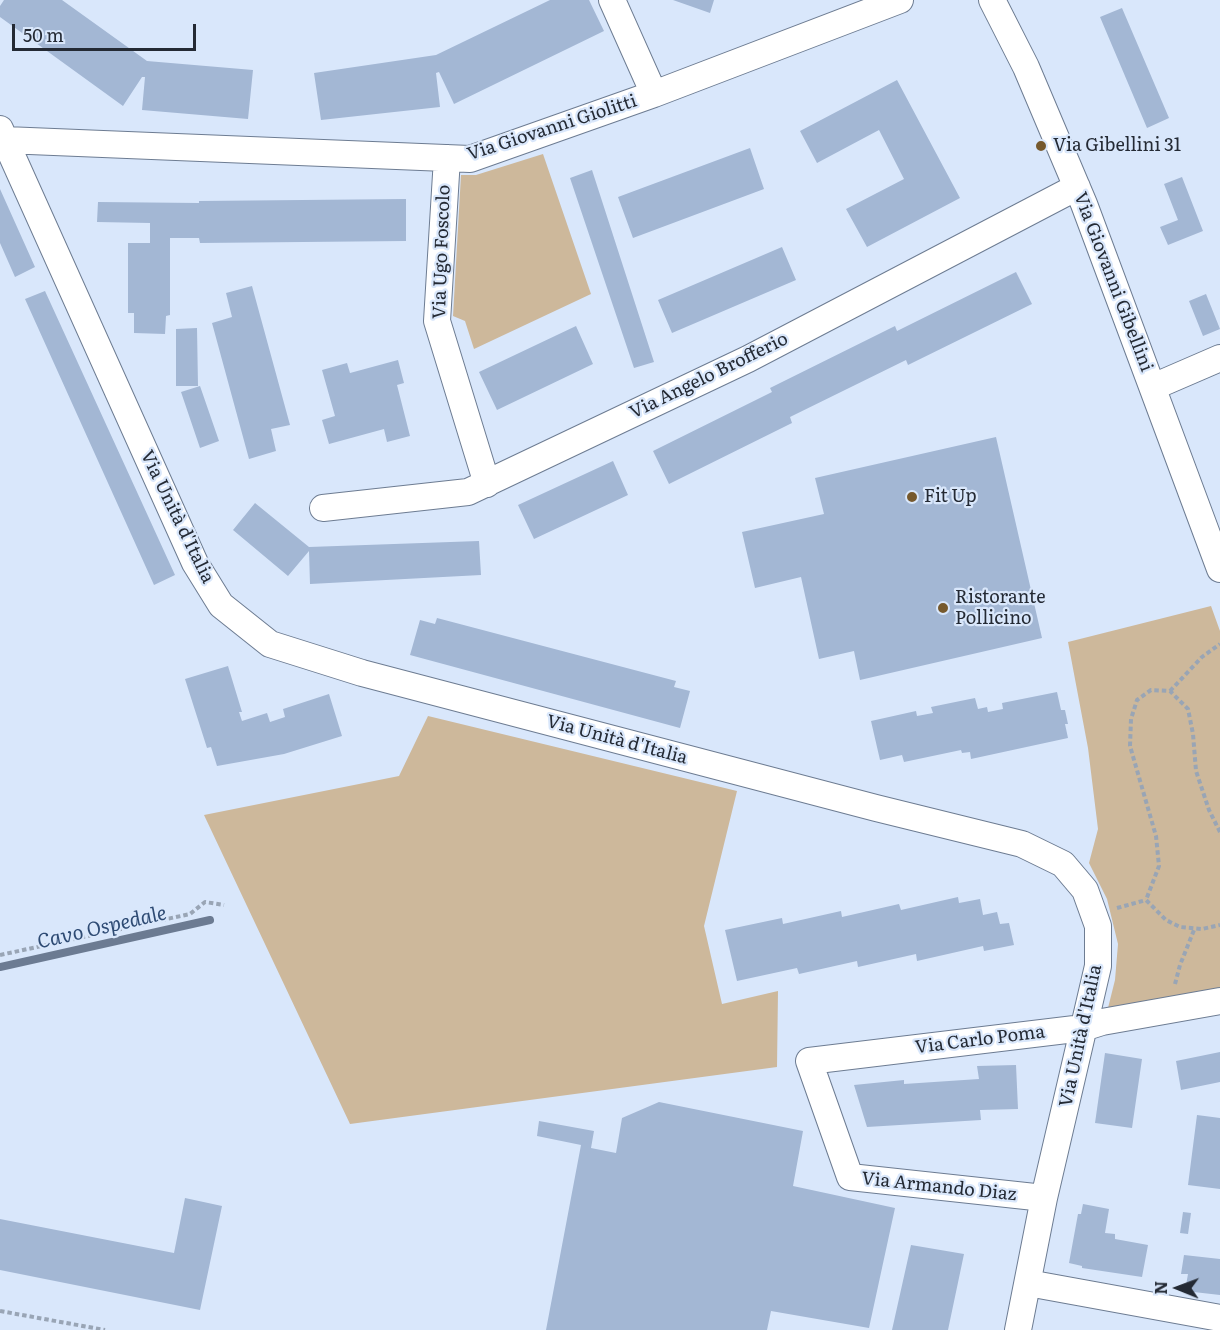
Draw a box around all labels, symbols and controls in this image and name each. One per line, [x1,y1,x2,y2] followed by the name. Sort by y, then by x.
[15,12,200,50] scale bar
[23,21,64,48] text: 50 m
[464,90,640,166] street label: Via Giovanni Giolitti
[1053,135,1181,157] place label: Via Gibellini 31
[1034,139,1048,153] marker: Via Gibellini 31
[429,184,455,320] street label: Via Ugo Foscolo
[1069,189,1157,375] street label: Via Giovanni Gibellini
[626,328,792,424] street label: Via Angelo Brofferio
[135,447,219,587] street label: Via Unità d'Italia
[924,486,977,508] place label: Fit Up
[905,490,919,504] marker: Fit Up
[955,587,1045,630] place label: Ristorante Pollicino
[936,601,950,615] marker: Ristorante Pollicino
[544,711,690,769] street label: Via Unità d'Italia
[35,901,169,955] water label: Cavo Ospedale
[1055,963,1107,1109] street label: Via Unità d'Italia
[914,1021,1046,1059] street label: Via Carlo Poma
[860,1168,1018,1206] street label: Via Armando Diaz
[1148,1258,1208,1318] north arrow
[1148,1281,1172,1295] text: N

